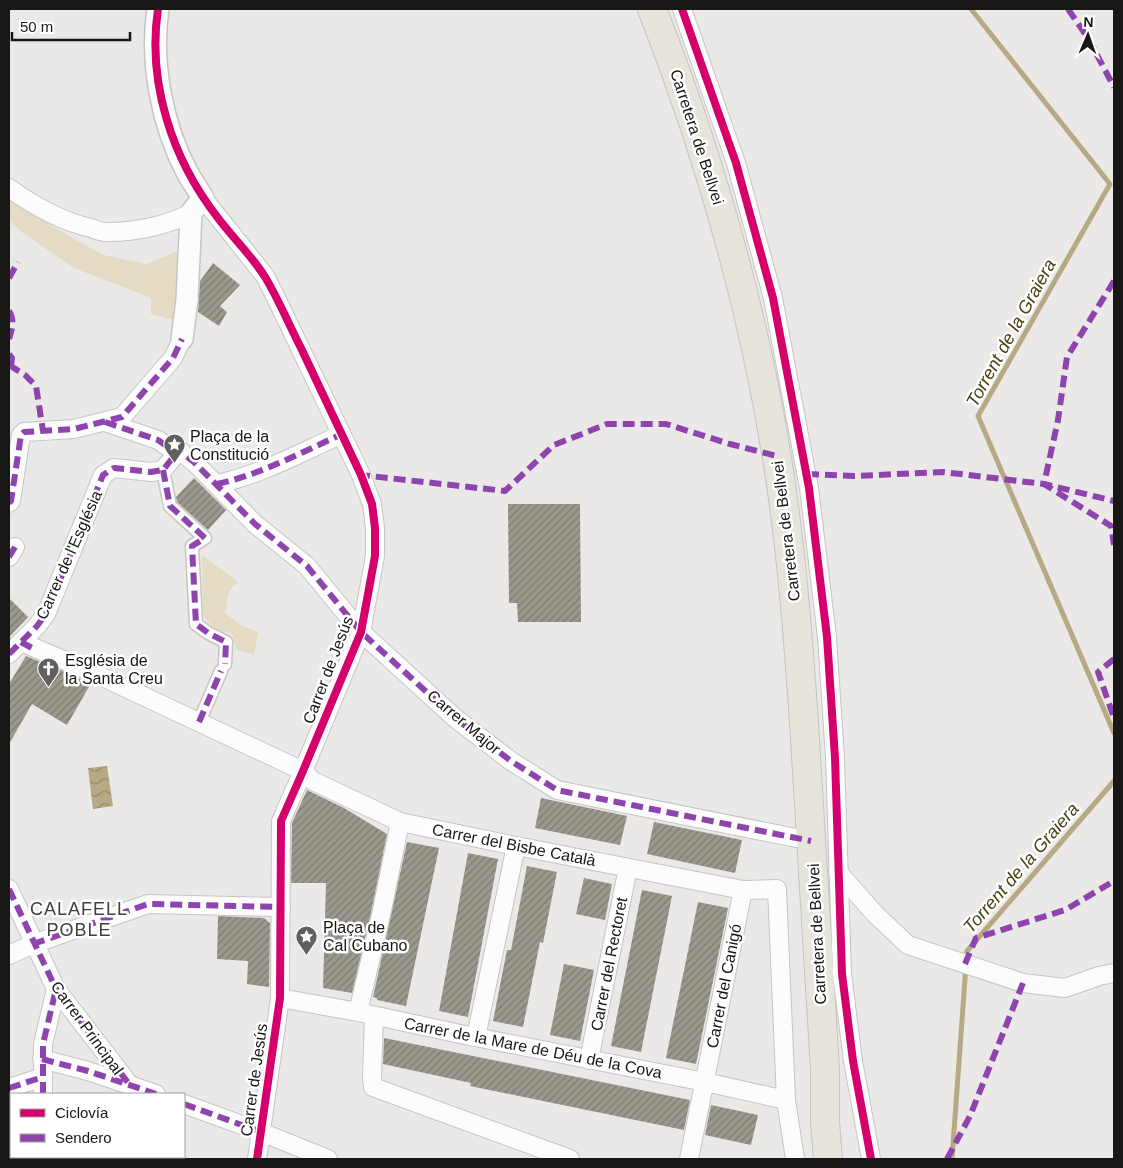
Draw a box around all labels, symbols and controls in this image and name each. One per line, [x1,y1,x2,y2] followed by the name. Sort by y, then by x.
[12,10,130,42] scale bar
[1063,10,1113,60] north arrow
[1083,14,1094,30] text: N
[20,18,53,35] text: 50 m
[667,67,727,207] street label: Carretera de Bellvei
[962,256,1060,410] water label: Torrent de la Graiera
[190,428,269,463] place label: Plaça de la Constitució
[162,433,186,464] place icon: Plaça de la Constitució
[769,460,803,602] street label: Carretera de Bellvei
[33,488,105,622] street label: Carrer de l'Església
[300,614,356,726] street label: Carrer de Jesús
[65,652,163,687] place label: Església de la Santa Creu
[37,657,61,688] church icon: Església de la Santa Creu
[424,687,504,758] street label: Carrer Major
[959,799,1083,937] water label: Torrent de la Graiera
[431,821,597,869] street label: Carrer del Bisbe Català
[805,863,829,1005] street label: Carretera de Bellvei
[588,895,630,1032] street label: Carrer del Rectoret
[30,899,128,940] district label: CALAFELL POBLE
[323,919,408,954] place label: Plaça de Cal Cubano
[704,922,744,1050] street label: Carrer del Canigó
[295,924,319,955] place icon: Plaça de Cal Cubano
[47,978,127,1078] street label: Carrer Principal
[403,1015,663,1081] street label: Carrer de la Mare de Déu de la Cova
[238,1022,270,1138] street label: Carrer de Jesús
[10,1093,185,1158] legend
[55,1104,109,1121] text: Ciclovía
[55,1129,112,1146] text: Sendero

